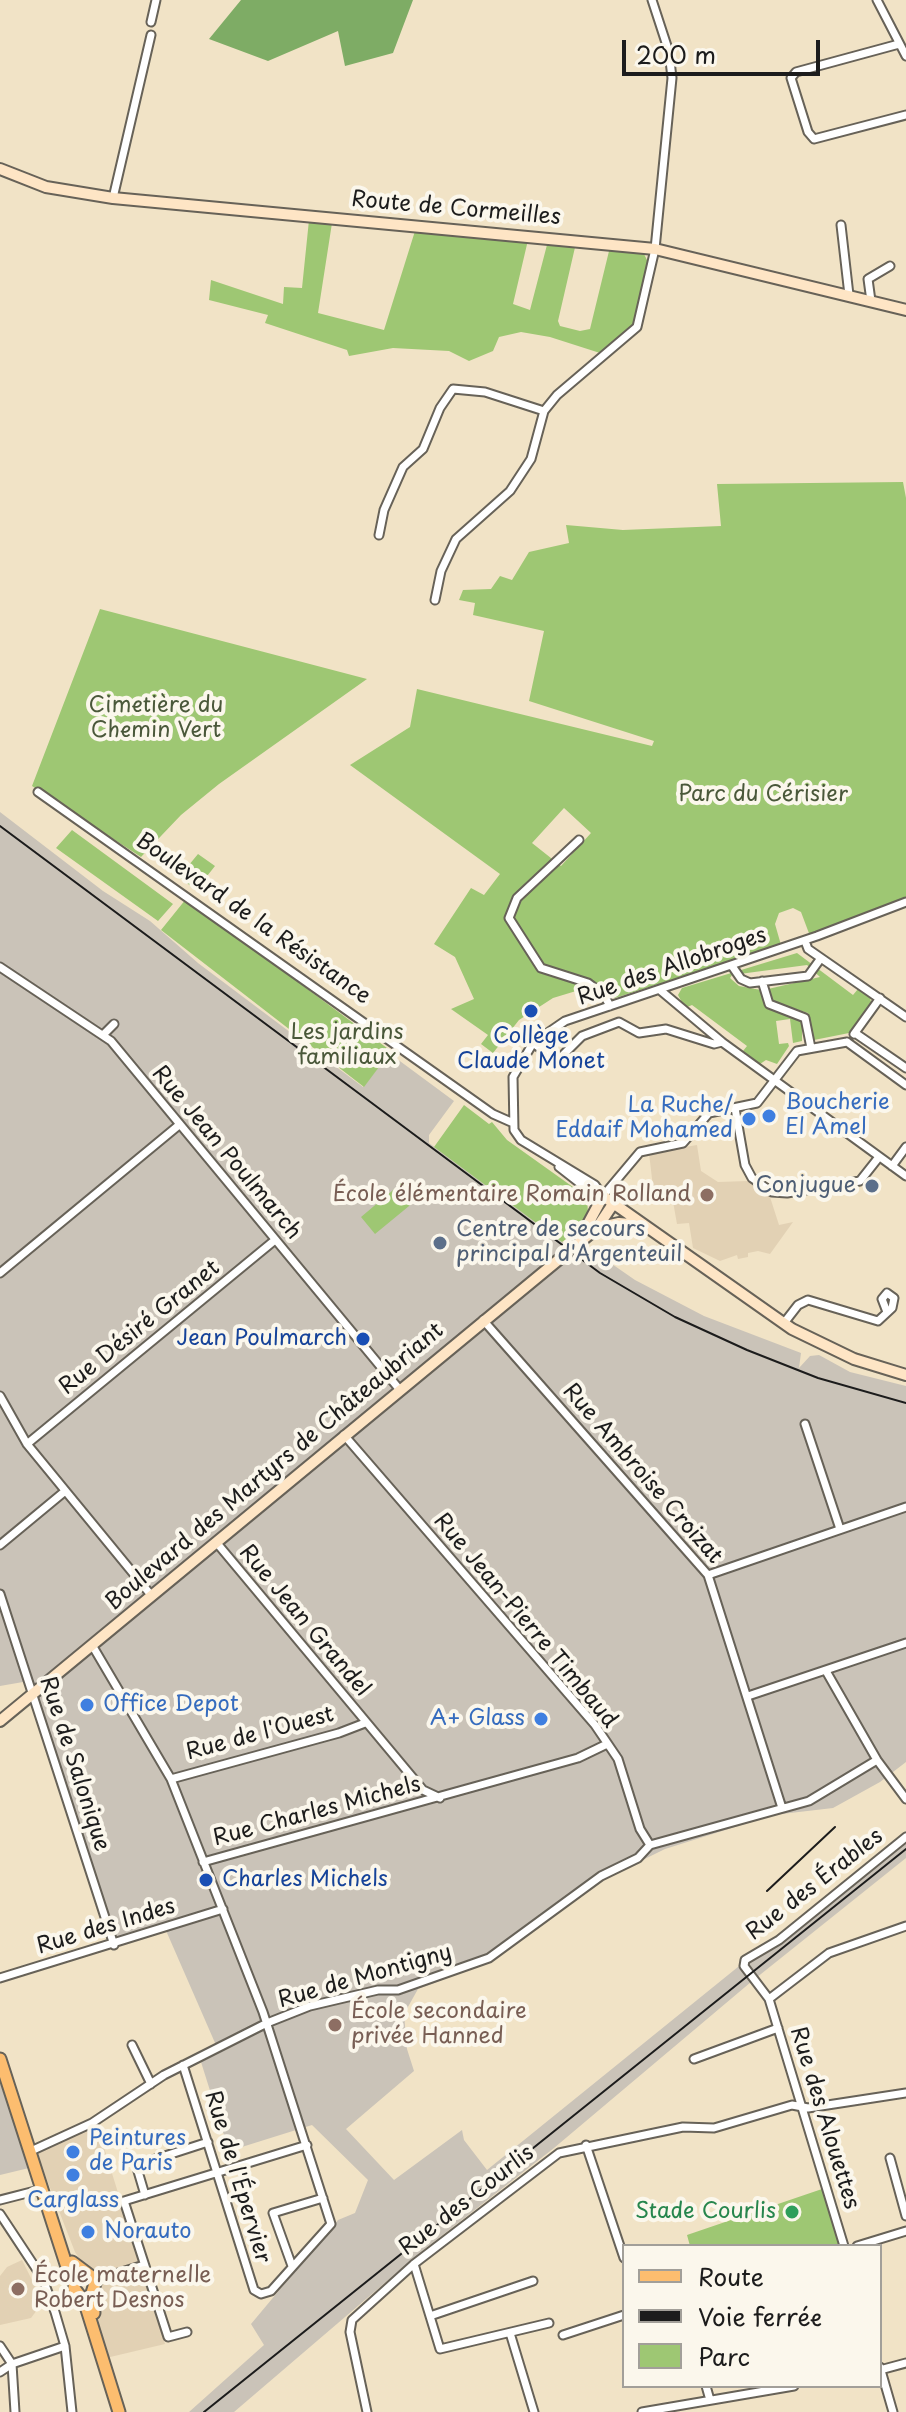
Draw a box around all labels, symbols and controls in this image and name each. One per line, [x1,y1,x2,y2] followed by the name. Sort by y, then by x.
[626,24,824,74] scale bar
[636,36,716,72] text: 200 m
[350,187,562,231] street label: Route de Cormeilles
[89,693,223,744] park label: Cimetière du Chemin Vert
[678,782,848,808] park label: Parc du Cérisier
[131,828,375,1010] street label: Boulevard de la Résistance
[574,922,770,1012] street label: Rue des Allobroges
[522,1002,540,1020] marker: Collège Claude Monet
[290,1020,404,1072] park label: Les jardins familiaux
[457,1024,605,1076] place label: Collège Claude Monet
[146,1061,306,1245] street label: Rue Jean Poulmarch
[785,1090,890,1142] place label: Boucherie El Amel
[556,1093,733,1144] place label: La Ruche/ Eddaif Mohamed
[760,1107,778,1125] marker: Boucherie El Amel
[740,1110,758,1128] marker: La Ruche/ Eddaif Mohamed
[755,1173,856,1199] place label: Conjugue
[863,1177,881,1195] marker: Conjugue
[333,1182,691,1208] place label: École élémentaire Romain Rolland
[698,1186,716,1204] marker: École élémentaire Romain Rolland
[456,1217,682,1268] place label: Centre de secours principal d'Argenteuil
[431,1234,449,1252] marker: Centre de secours principal d'Argenteuil
[54,1255,226,1401] street label: Rue Désiré Granet
[101,1318,449,1616] street label: Boulevard des Martyrs de Châteaubriant
[177,1326,347,1352] place label: Jean Poulmarch
[354,1330,372,1348] marker: Jean Poulmarch
[557,1379,727,1569] street label: Rue Ambroise Croizat
[428,1508,622,1734] street label: Rue Jean-Pierre Timbaud
[233,1540,375,1702] street label: Rue Jean Grandel
[33,1673,115,1855] street label: Rue de Salonique
[103,1692,239,1718] place label: Office Depot
[78,1696,96,1714] marker: Office Depot
[183,1702,337,1766] street label: Rue de l'Ouest
[430,1706,525,1732] place label: A+ Glass
[532,1710,550,1728] marker: A+ Glass
[210,1772,424,1852] street label: Rue Charles Michels
[741,1823,889,1947] street label: Rue des Érables
[222,1867,388,1893] place label: Charles Michels
[197,1871,215,1889] marker: Charles Michels
[34,1893,178,1961] street label: Rue des Indes
[275,1940,455,2014] street label: Rue de Montigny
[351,1999,527,2050] place label: École secondaire privée Hanned
[326,2016,344,2034] marker: École secondaire privée Hanned
[784,2024,864,2212] street label: Rue des Alouettes
[198,2088,276,2266] street label: Rue de l'Épervier
[89,2126,186,2178] place label: Peintures de Paris
[394,2140,540,2262] street label: Rue des Courlis
[64,2143,82,2161] marker: Peintures de Paris
[64,2166,82,2184] marker: Carglass
[27,2188,119,2214] place label: Carglass
[635,2199,776,2225] place label: Stade Courlis
[783,2203,801,2221] marker: Stade Courlis
[104,2219,192,2245] place label: Norauto
[79,2223,97,2241] marker: Norauto
[622,2244,882,2388] legend
[698,2258,764,2294] text: Route
[34,2263,211,2314] place label: École maternelle Robert Desnos
[9,2280,27,2298] marker: École maternelle Robert Desnos
[698,2298,822,2334] text: Voie ferrée
[698,2338,750,2374] text: Parc

